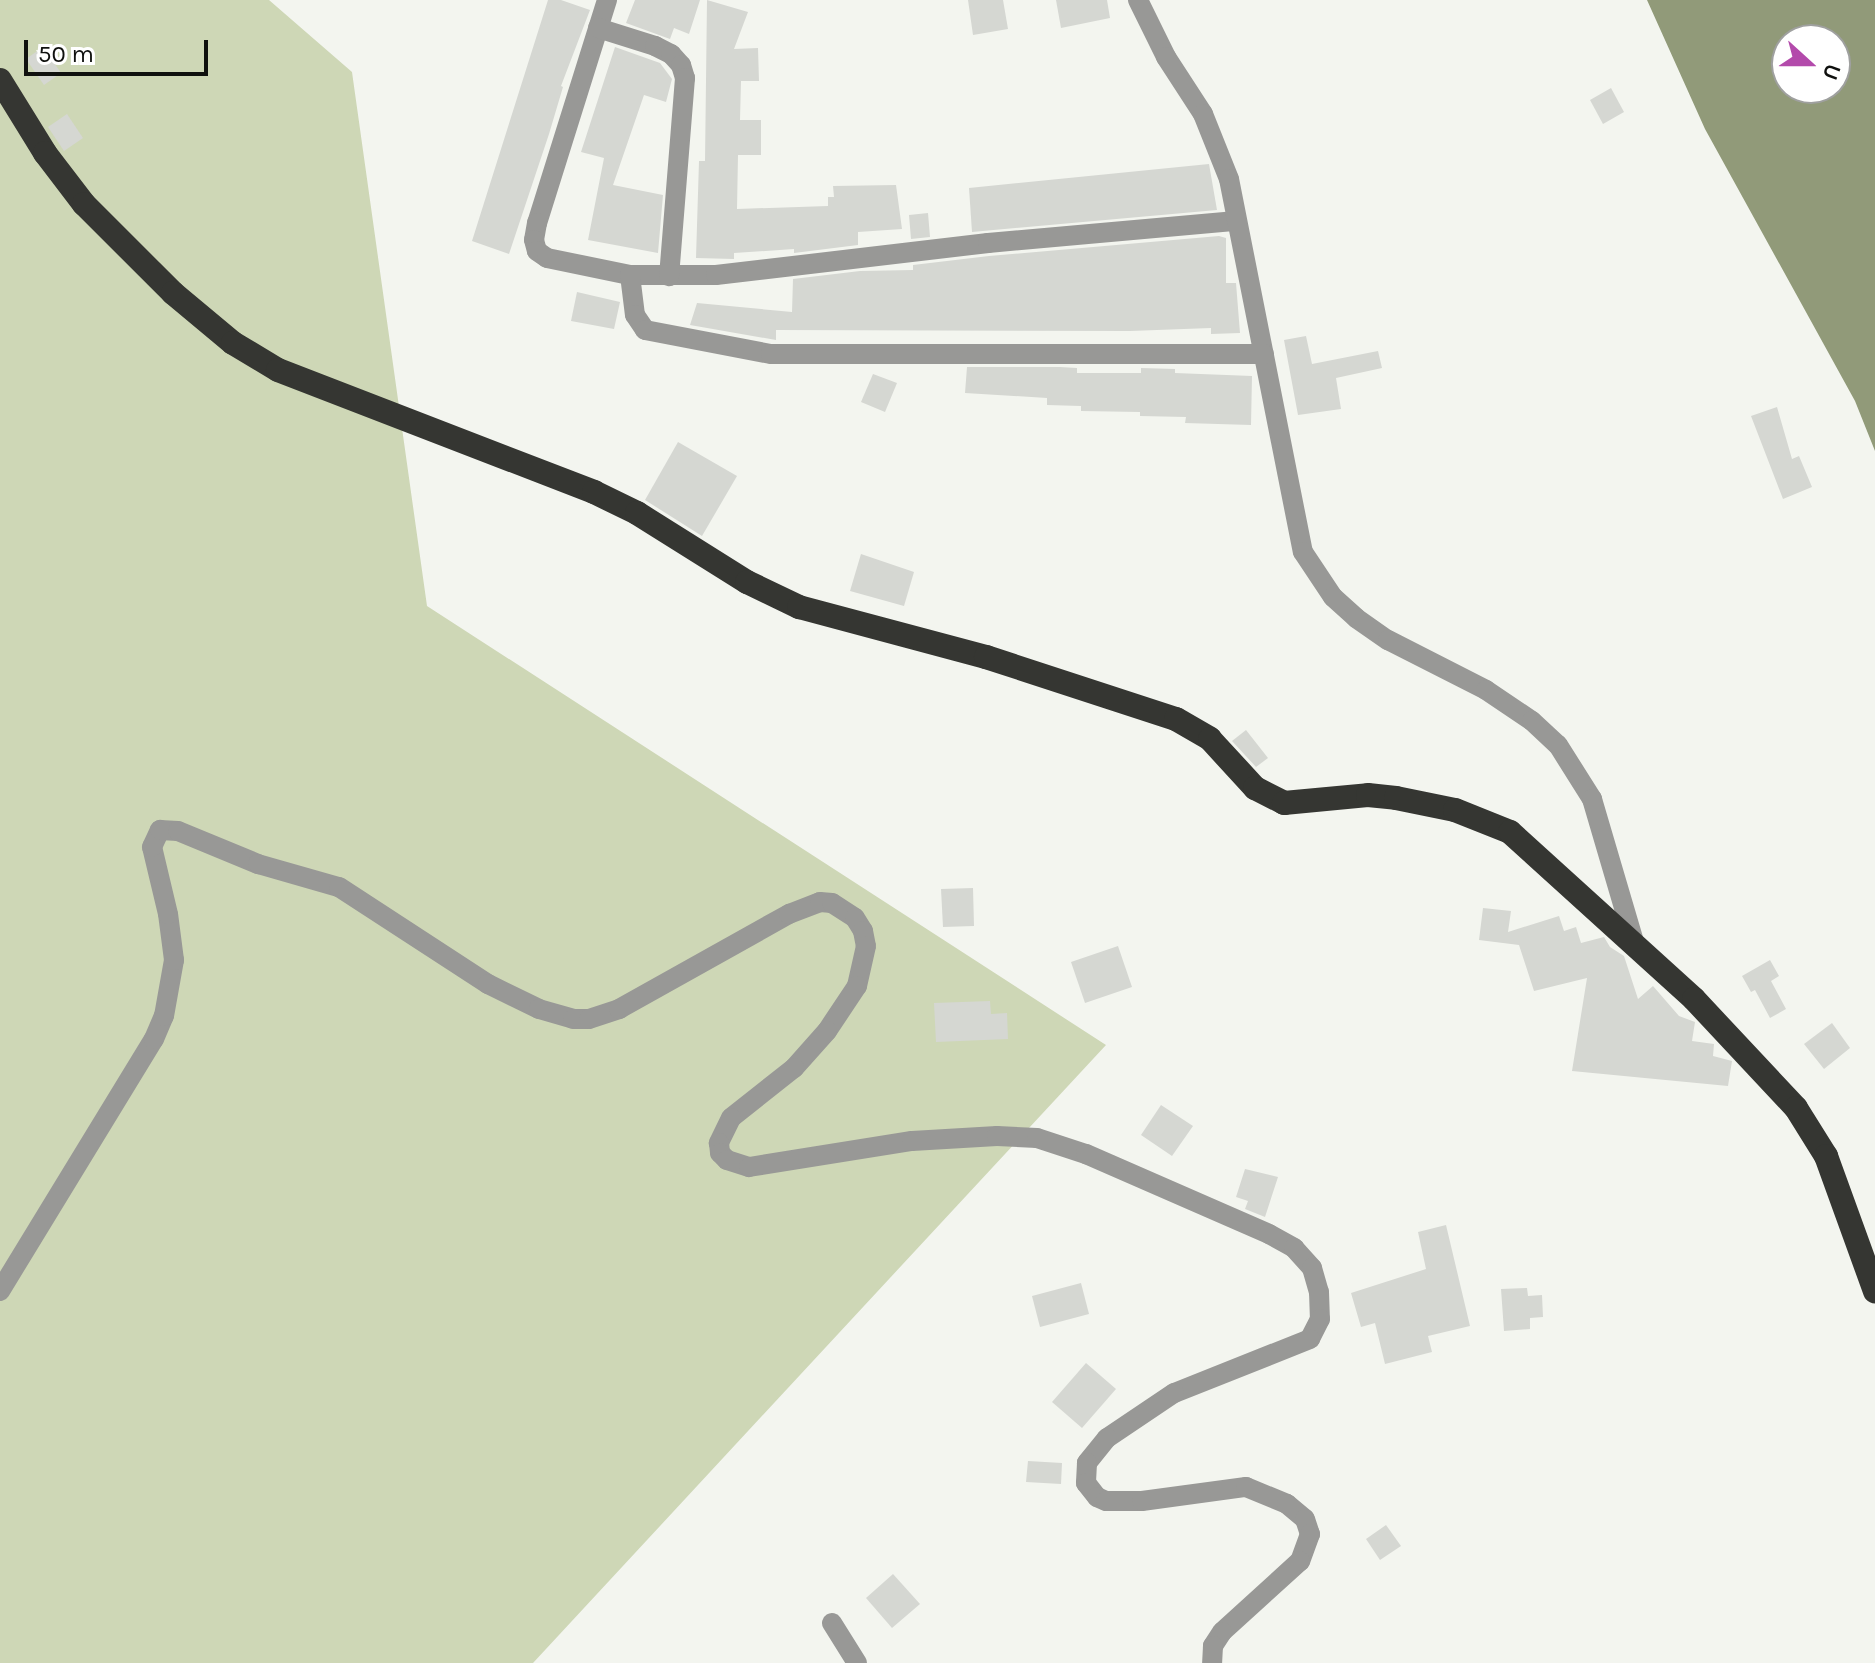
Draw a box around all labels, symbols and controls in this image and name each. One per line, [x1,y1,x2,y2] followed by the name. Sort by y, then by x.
[28,24,212,74] scale bar
[1771,24,1851,104] north arrow
[38,40,94,68] text: 50 m
[1817,60,1846,84] text: U

